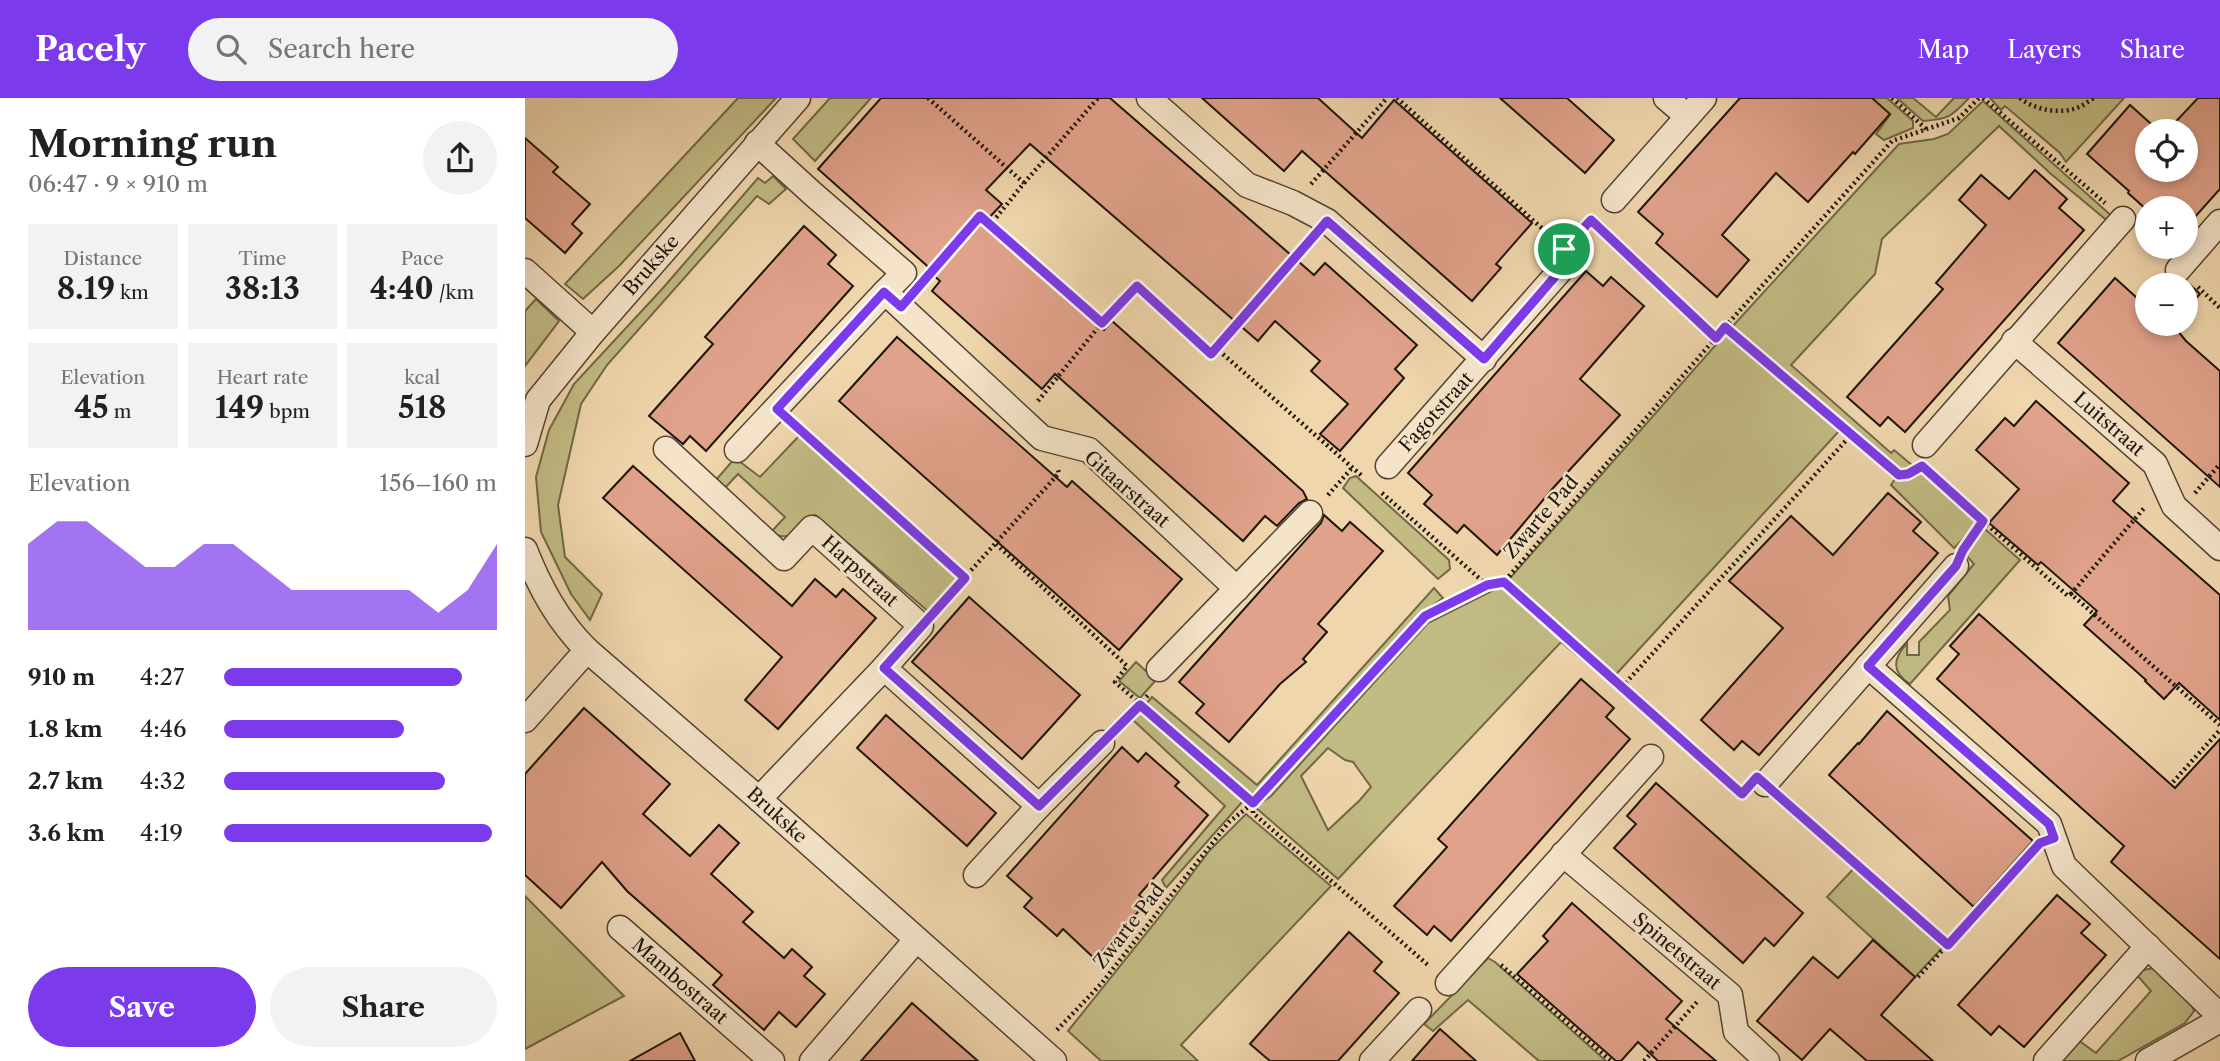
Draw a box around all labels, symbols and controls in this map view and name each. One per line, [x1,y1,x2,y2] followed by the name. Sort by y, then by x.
[188,18,678,81] search box
[35,29,146,70] text: Pacely
[212,30,250,68] icon: search
[268,33,415,65] text: Search here
[1918,35,1969,64] text: Map
[2007,35,2082,64] text: Layers
[2120,35,2185,64] text: Share
[2135,119,2198,336] map controls
[2135,119,2198,182] button: locate
[28,120,277,167] text: Morning run
[423,121,497,195] button: share
[28,170,208,198] text: 06:47 · 9 × 910 m
[2135,196,2198,259] button: +
[1534,219,1594,279] pin
[618,230,684,300] street label: Brukske
[1545,230,1583,268] icon: arrive
[64,247,142,270] text: Distance
[238,247,287,270] text: Time
[401,247,444,270] text: Pace
[57,270,115,307] text: 8.19
[225,270,300,307] text: 38:13
[370,270,434,307] text: 4:40
[2135,273,2198,336] button: −
[115,281,149,304] text: km
[434,281,474,304] text: /km
[60,366,145,389] text: Elevation
[217,366,308,389] text: Heart rate
[404,366,440,389] text: kcal
[1394,367,1478,457] street label: Fagotstraat
[2069,387,2149,461] street label: Luitstraat
[74,389,109,426] text: 45
[215,389,264,426] text: 149
[398,389,446,426] text: 518
[109,400,131,423] text: m
[264,400,310,423] text: bpm
[1080,446,1175,532] street label: Gitaarstraat
[28,469,131,497] text: Elevation
[379,469,497,497] text: 156–160 m
[1499,471,1583,563] street label: Zwarte Pad
[817,531,903,612] street label: Harpstraat
[28,663,95,691] text: 910 m
[140,663,184,691] text: 4:27
[28,715,103,743] text: 1.8 km
[140,715,187,743] text: 4:46
[28,767,104,795] text: 2.7 km
[140,767,186,795] text: 4:32
[742,782,812,848] street label: Brukske
[28,819,105,847] text: 3.6 km
[140,819,183,847] text: 4:19
[1089,879,1170,973] street label: Zwarte Pad
[1628,908,1726,995] street label: Spinetstraat
[627,933,733,1029] street label: Mambostraat
[28,967,256,1047] button: Save
[270,967,497,1047] button: Share

